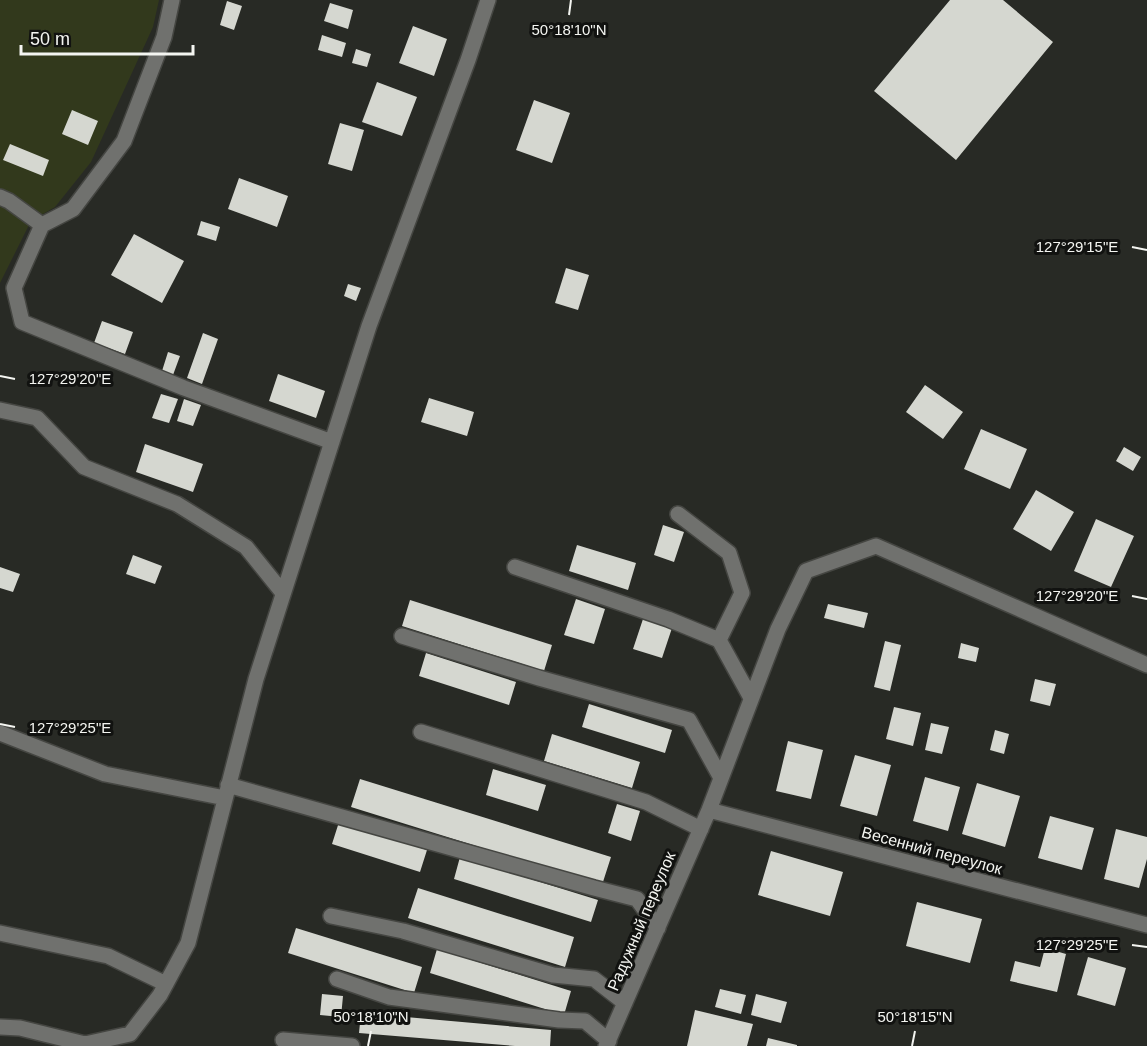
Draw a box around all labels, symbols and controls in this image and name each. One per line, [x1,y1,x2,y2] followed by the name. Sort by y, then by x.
[21,18,194,56] scale bar
[531,21,607,38] text: 50°18'10"N
[30,29,70,49] text: 50 m
[1036,238,1118,255] text: 127°29'15"E
[29,370,111,387] text: 127°29'20"E
[1036,587,1118,604] text: 127°29'20"E
[29,719,111,736] text: 127°29'25"E
[860,824,1005,878] street label: Весенний переулок
[604,848,679,993] street label: Радужный переулок
[1036,936,1118,953] text: 127°29'25"E
[333,1008,409,1025] text: 50°18'10"N
[877,1008,953,1025] text: 50°18'15"N

